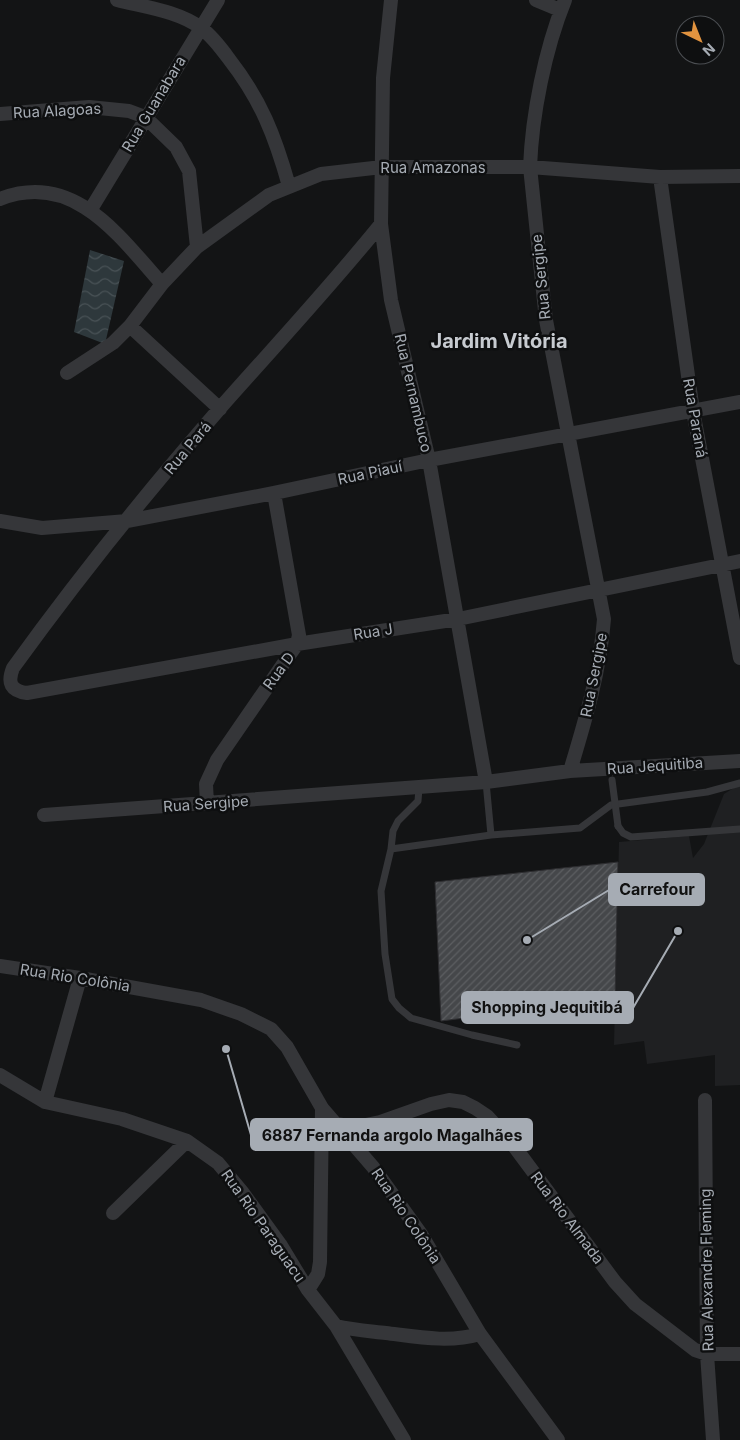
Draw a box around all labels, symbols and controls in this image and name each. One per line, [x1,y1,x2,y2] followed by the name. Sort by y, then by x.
[675,15,725,65] north arrow
[700,40,719,60] text: N
[117,52,190,155] street label: Rua Guanabara
[12,99,102,122] street label: Rua Alagoas
[380,158,486,177] street label: Rua Amazonas
[527,233,554,321] street label: Rua Sergipe
[430,329,568,353] district label: Jardim Vitória
[391,332,436,454] street label: Rua Pernambuco
[679,377,712,459] street label: Rua Paraná
[160,417,215,478] street label: Rua Pará
[336,456,404,489] street label: Rua Piauí
[352,619,394,644] street label: Rua J
[576,631,611,719] street label: Rua Sergipe
[259,648,299,693] street label: Rua D
[606,753,704,778] street label: Rua Jequitiba
[163,791,249,816] street label: Rua Sergipe
[609,874,704,905] callout: Carrefour
[619,879,695,899] text: Carrefour
[19,959,131,996] street label: Rua Rio Colônia
[462,992,633,1023] callout: Shopping Jequitibá
[471,997,623,1017] text: Shopping Jequitibá
[251,1119,532,1150] callout: 6887 Fernanda argolo Magalhães
[262,1125,522,1145] text: 6887 Fernanda argolo Magalhães
[367,1164,445,1267] street label: Rua Rio Colônia
[217,1166,310,1286] street label: Rua Rio Paraguacu
[526,1168,608,1268] street label: Rua Rio Almada
[696,1189,717,1351] street label: Rua Alexandre Fleming

